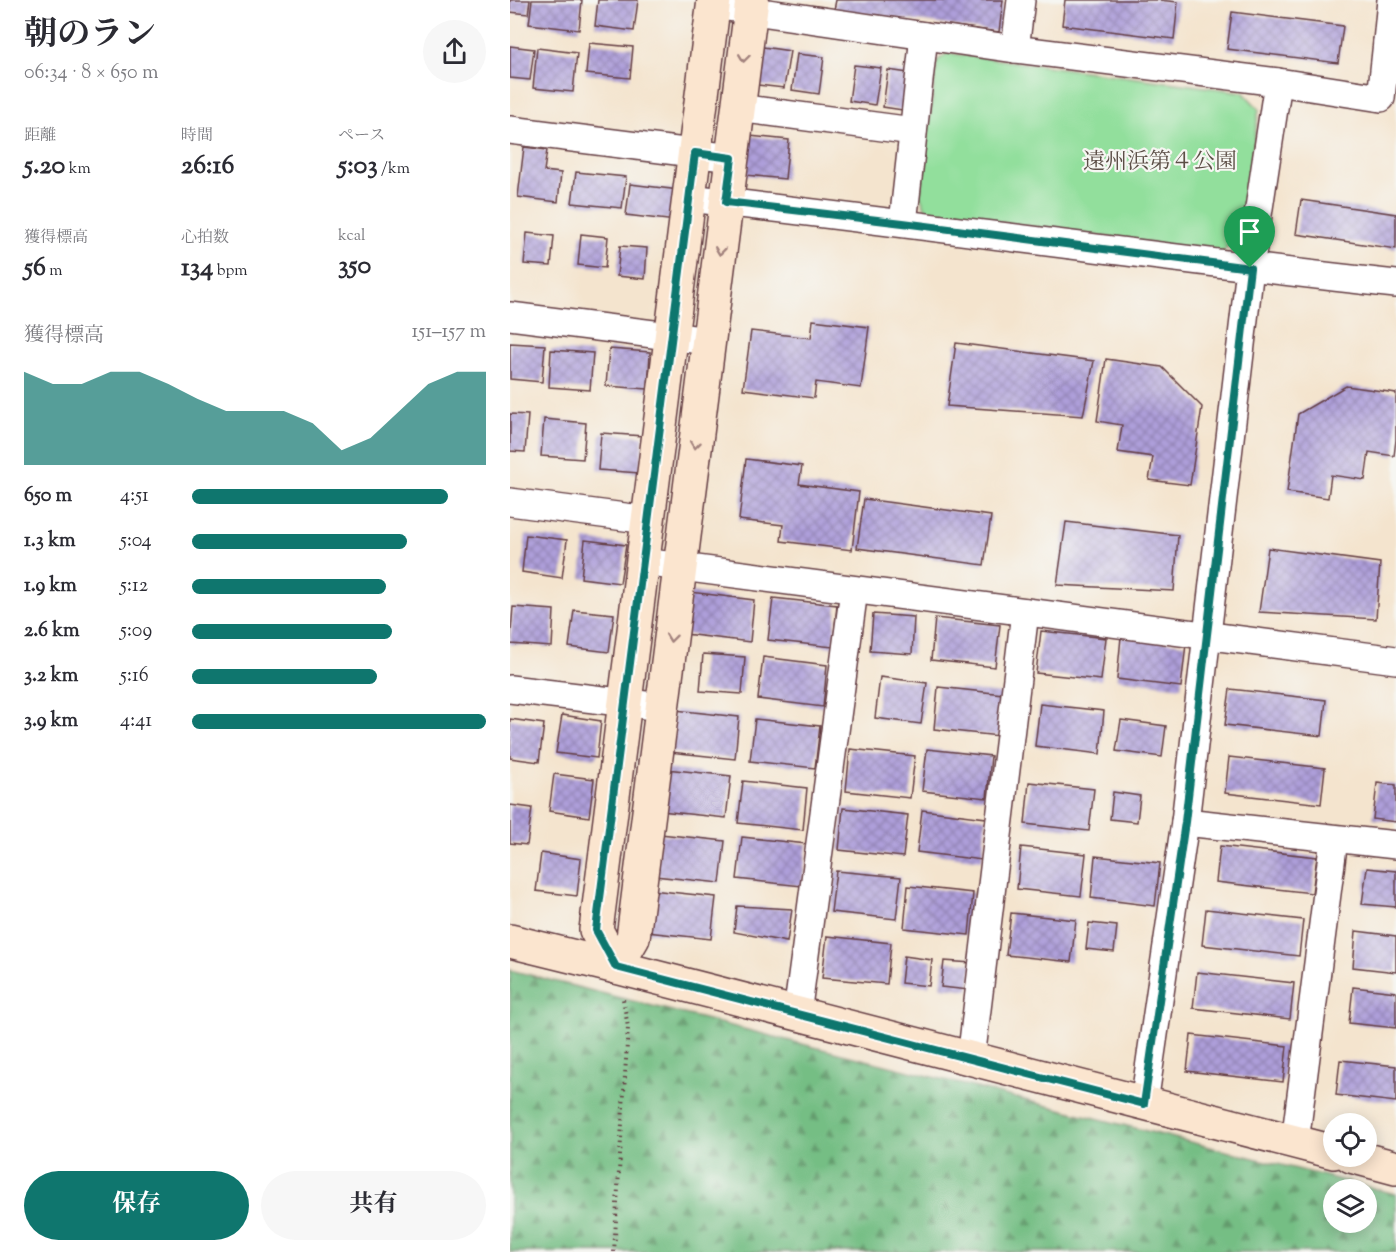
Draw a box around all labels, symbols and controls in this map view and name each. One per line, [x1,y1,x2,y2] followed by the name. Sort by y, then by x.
[24,12,156,60] text: 朝のラン
[423,20,486,83] button: share
[739,53,751,63] one-way arrow
[24,59,158,88] text: 06:34 · 8 × 650 m
[24,125,56,148] text: 距離
[181,125,213,148] text: 時間
[338,125,385,148] text: ペース
[1083,147,1237,179] park label: 遠州浜第４公園
[24,148,65,185] text: 5.20
[181,148,234,185] text: 26:16
[338,148,378,185] text: 5:03
[65,158,91,181] text: km
[378,158,410,181] text: /km
[1224,206,1275,268] pin
[1233,215,1266,248] icon: arrive
[338,225,366,248] text: kcal
[24,227,88,250] text: 獲得標高
[181,227,229,250] text: 心拍数
[714,247,727,256] one-way arrow
[338,248,371,285] text: 350
[24,250,46,287] text: 56
[181,250,213,287] text: 134
[46,260,62,283] text: m
[213,260,248,283] text: bpm
[412,318,486,347] text: 151–157 m
[24,322,104,351] text: 獲得標高
[690,440,702,450] one-way arrow
[24,482,72,511] text: 650 m
[120,482,149,511] text: 4:51
[24,527,76,556] text: 1.3 km
[120,527,152,556] text: 5:04
[24,572,77,601] text: 1.9 km
[120,572,148,601] text: 5:12
[24,617,80,646] text: 2.6 km
[120,617,152,646] text: 5:09
[665,634,678,643] one-way arrow
[24,662,78,691] text: 3.2 km
[120,662,149,691] text: 5:16
[24,707,78,736] text: 3.9 km
[120,707,152,736] text: 4:41
[1323,1113,1377,1233] map controls
[1323,1113,1377,1167] button: locate
[24,1171,249,1240] button: 保存
[261,1171,486,1240] button: 共有
[1323,1179,1377,1233] button: layers

